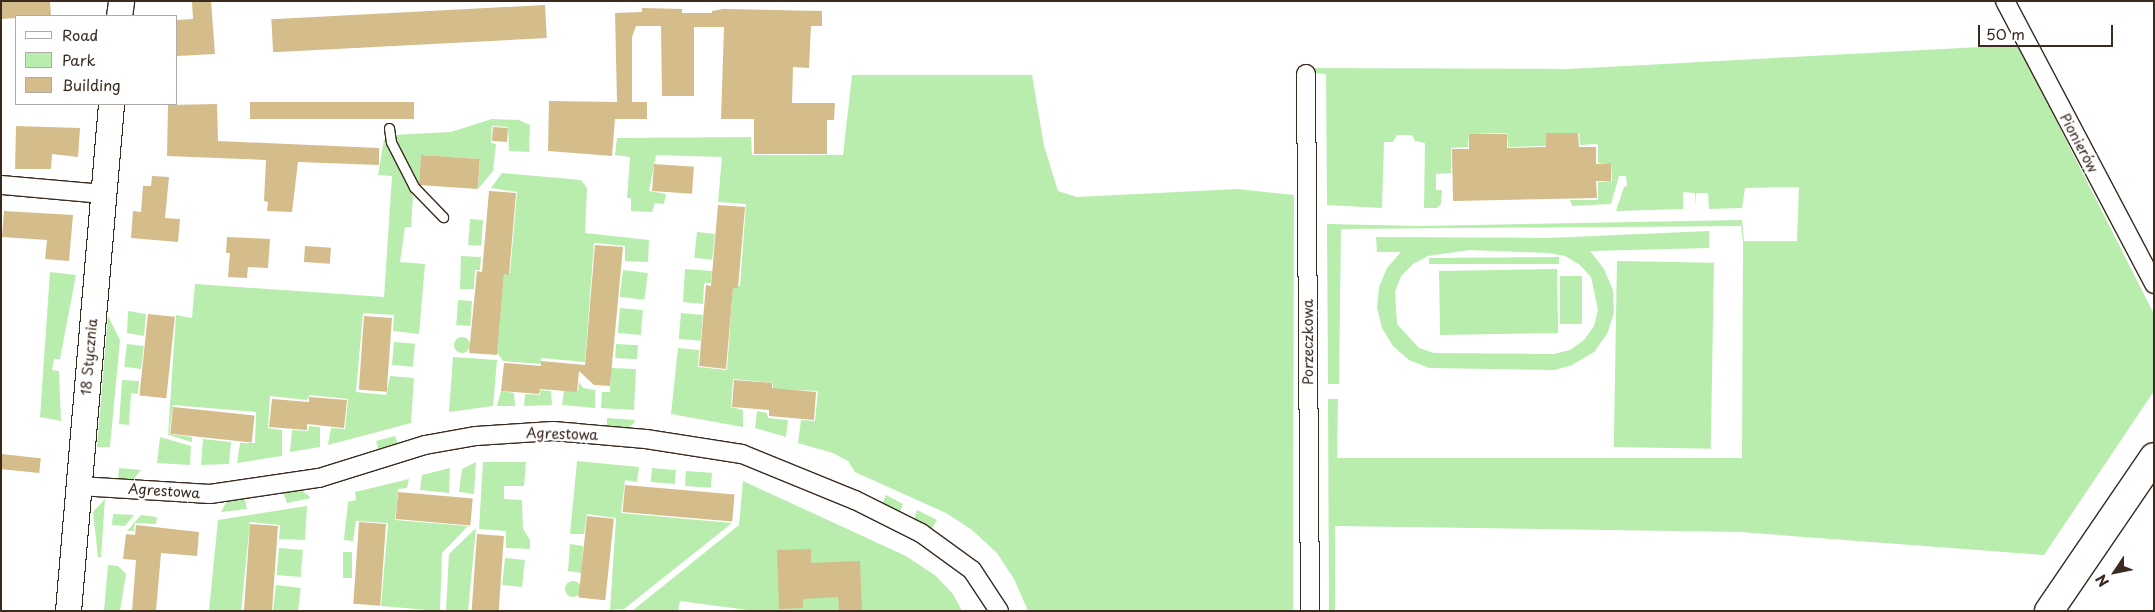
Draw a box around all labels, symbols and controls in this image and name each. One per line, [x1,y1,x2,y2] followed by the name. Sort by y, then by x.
[15,15,178,105] legend
[1980,15,2115,47] scale bar
[1986,22,2025,45] text: 50 m
[62,23,98,46] text: Road
[62,48,96,71] text: Park
[62,73,121,96] text: Building
[2056,111,2102,175] street label: Pionierów
[1300,299,1316,385] street label: Porzeczkowa
[77,318,101,396] street label: 18 Stycznia
[526,424,598,444] street label: Agrestowa
[127,480,201,502] street label: Agrestowa
[2090,547,2140,597] north arrow
[2090,570,2114,591] text: N

